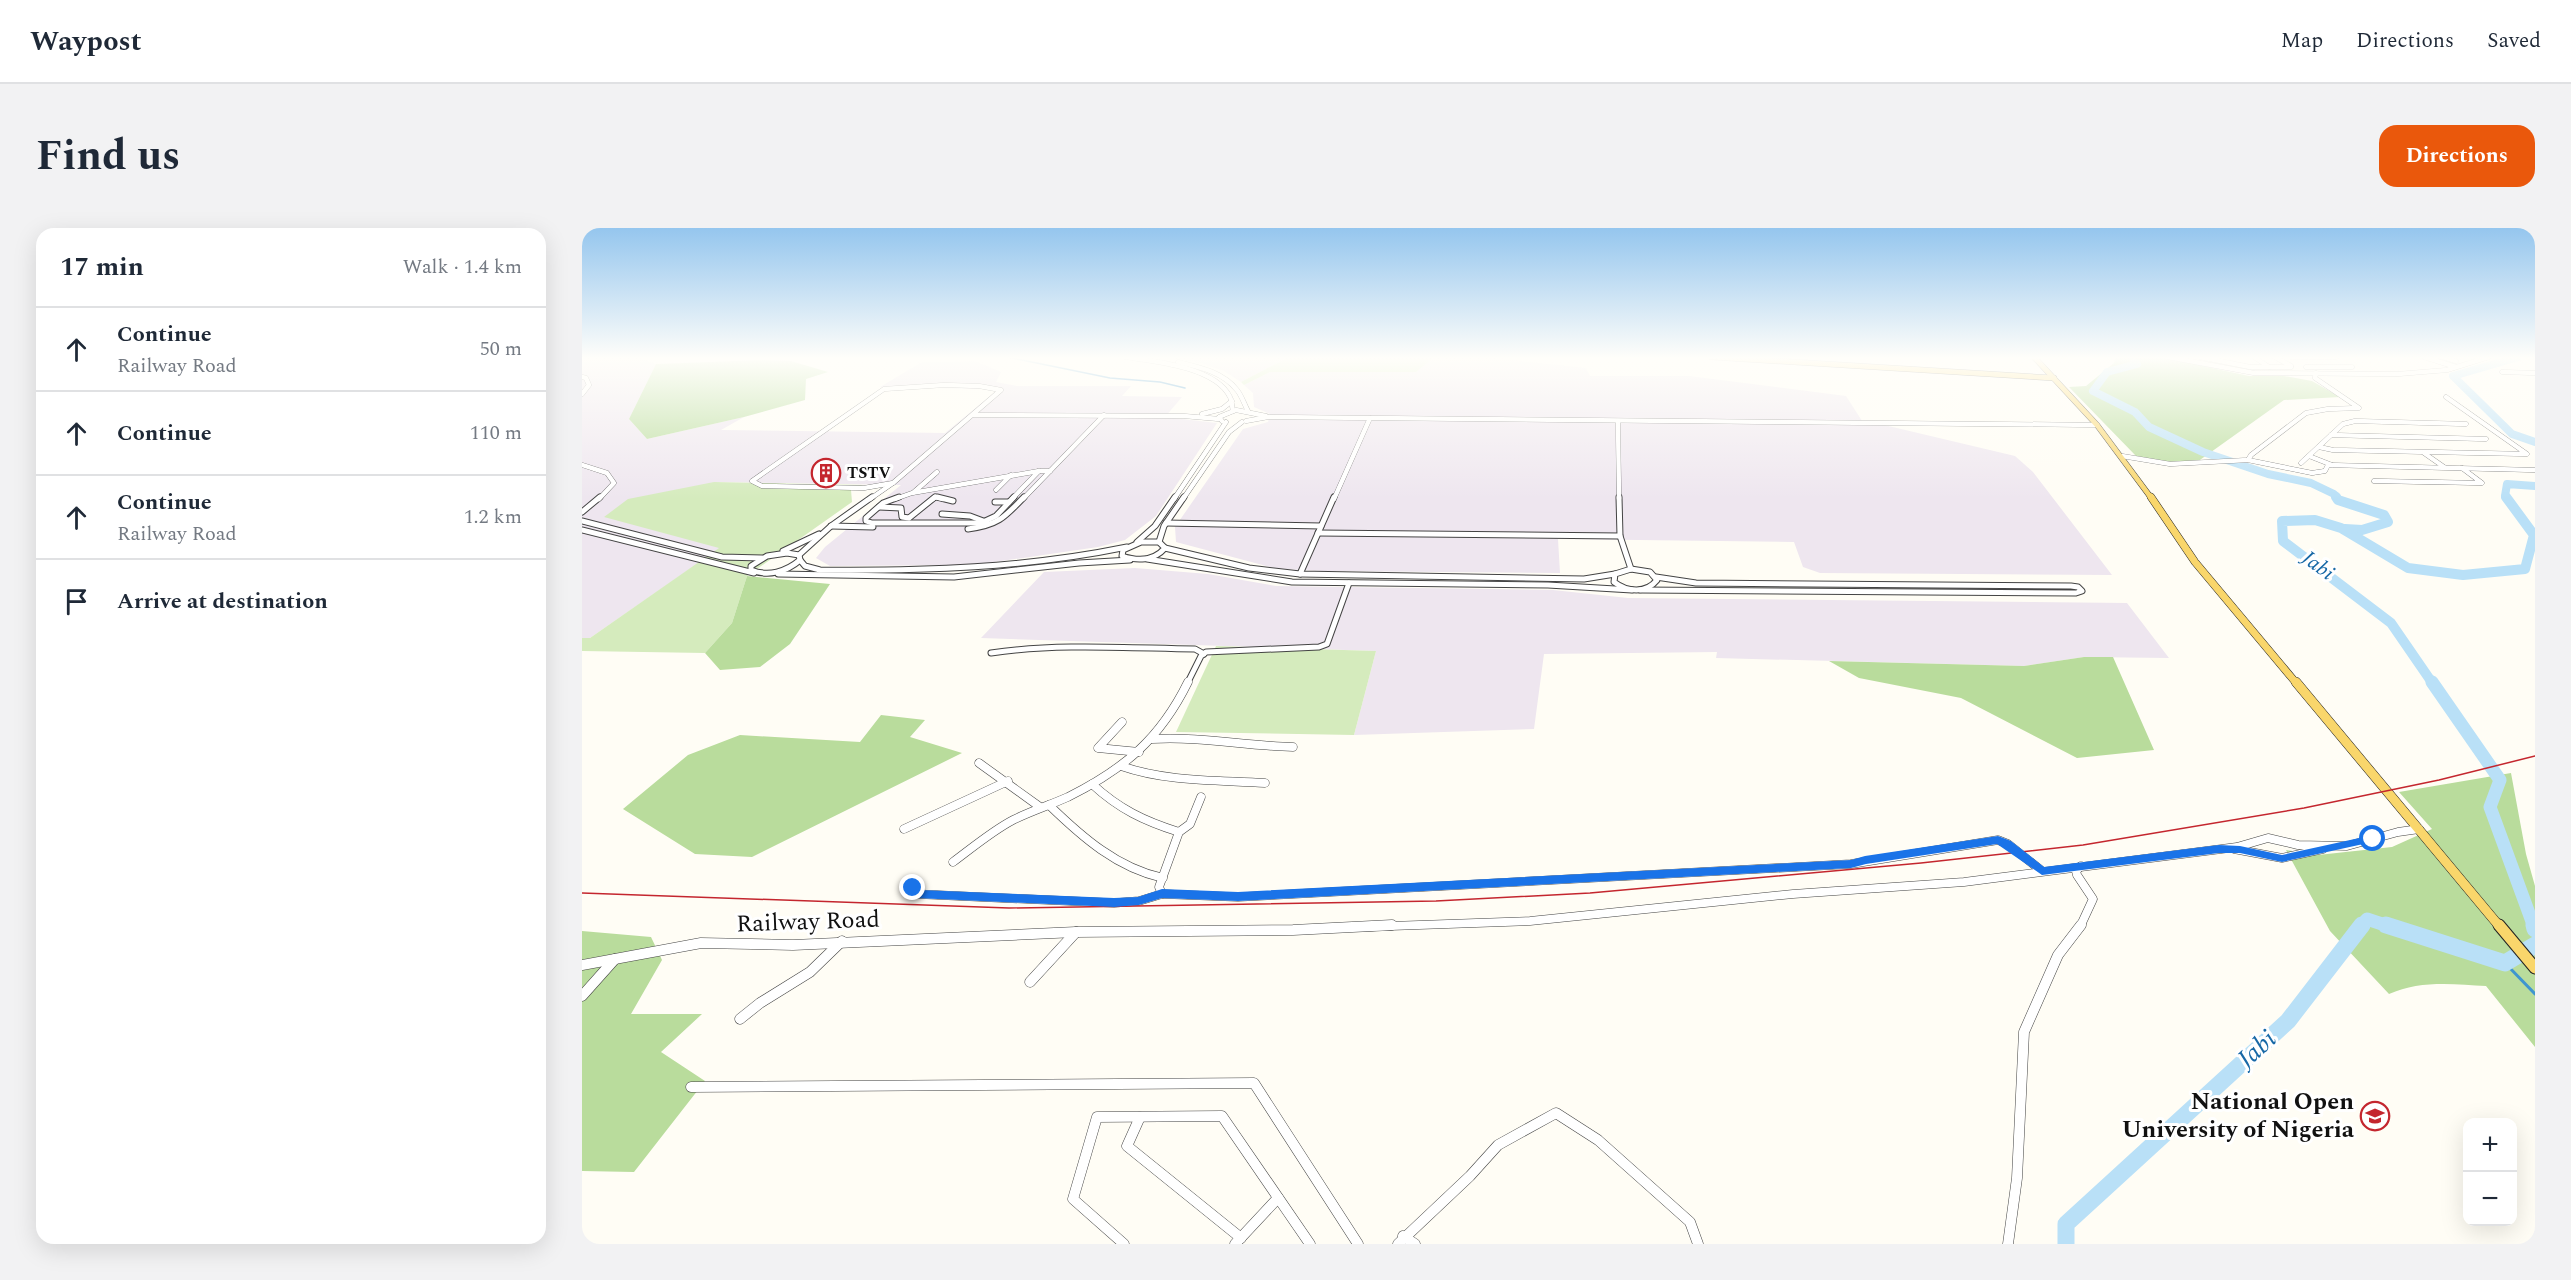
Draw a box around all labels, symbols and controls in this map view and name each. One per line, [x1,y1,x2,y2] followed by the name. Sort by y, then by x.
[30,20,141,63] text: Waypost
[2281,25,2323,57] text: Map
[2356,25,2454,57] text: Directions
[2487,25,2541,57] text: Saved
[36,125,180,188] text: Find us
[2379,125,2535,187] button: Directions
[60,247,144,287] text: 17 min
[403,252,522,282] text: Walk · 1.4 km
[117,318,212,351] text: Continue
[60,333,93,366] icon: ahead
[480,334,522,364] text: 50 m
[117,351,237,381] text: Railway Road
[60,417,93,450] icon: ahead
[117,417,212,450] text: Continue
[470,418,522,448] text: 110 m
[810,457,842,489] building icon: TSTV
[847,461,891,485] place label: TSTV
[117,486,212,519] text: Continue
[60,501,93,534] icon: ahead
[464,502,522,532] text: 1.2 km
[117,519,237,549] text: Railway Road
[2293,542,2341,589] water label: Jabi
[60,585,93,618] icon: arrive
[117,585,328,618] text: Arrive at destination
[2359,825,2385,851] route start
[899,874,925,900] route end
[736,902,880,942] street label: Railway Road
[2227,1020,2286,1079] water label: Jabi
[2122,1084,2355,1148] place label: National Open University of Nigeria
[2359,1100,2391,1132] school or university icon: National Open University of Nigeria
[2463,1118,2517,1226] map controls
[2463,1118,2517,1172] button: +
[2463,1172,2517,1226] button: −

